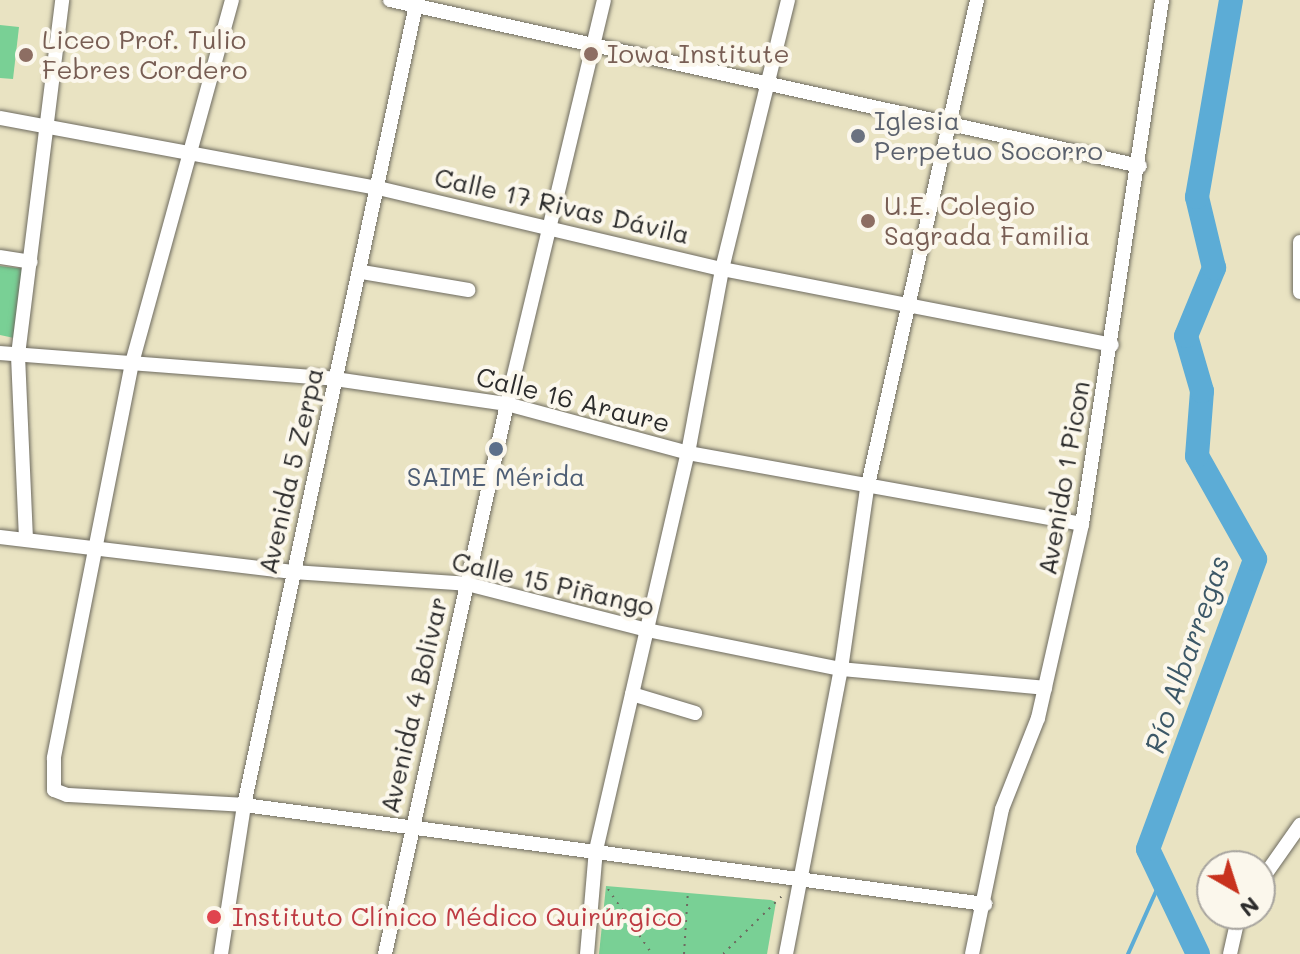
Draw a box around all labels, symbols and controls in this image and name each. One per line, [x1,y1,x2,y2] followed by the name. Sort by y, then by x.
[42,24,247,86] place label: Liceo Prof. Tulio Febres Cordero
[607,38,790,70] place label: Iowa Institute
[582,45,600,63] marker: Iowa Institute
[17,46,35,64] marker: Liceo Prof. Tulio Febres Cordero
[874,105,1103,166] place label: Iglesia Perpetuo Socorro
[849,127,867,145] marker: Iglesia Perpetuo Socorro
[432,161,692,251] street label: Calle 17 Rivas Dávila
[884,190,1090,252] place label: U.E. Colegio Sagrada Familia
[859,212,877,230] marker: U.E. Colegio Sagrada Familia
[473,361,673,439] street label: Calle 16 Araure
[252,365,330,577] street label: Avenida 5 Zerpa
[1032,378,1096,578] street label: Avenido 1 Picon
[487,440,505,458] marker: SAIME Mérida
[407,461,585,493] place label: SAIME Mérida
[449,546,657,622] street label: Calle 15 Piñango
[1136,551,1236,757] water label: Río Albarregas
[374,594,454,816] street label: Avenida 4 Bolivar
[1196,850,1276,930] north arrow
[1235,891,1266,924] text: N
[232,901,682,933] place label: Instituto Clínico Médico Quirúrgico
[203,906,225,928] marker: Instituto Clínico Médico Quirúrgico

